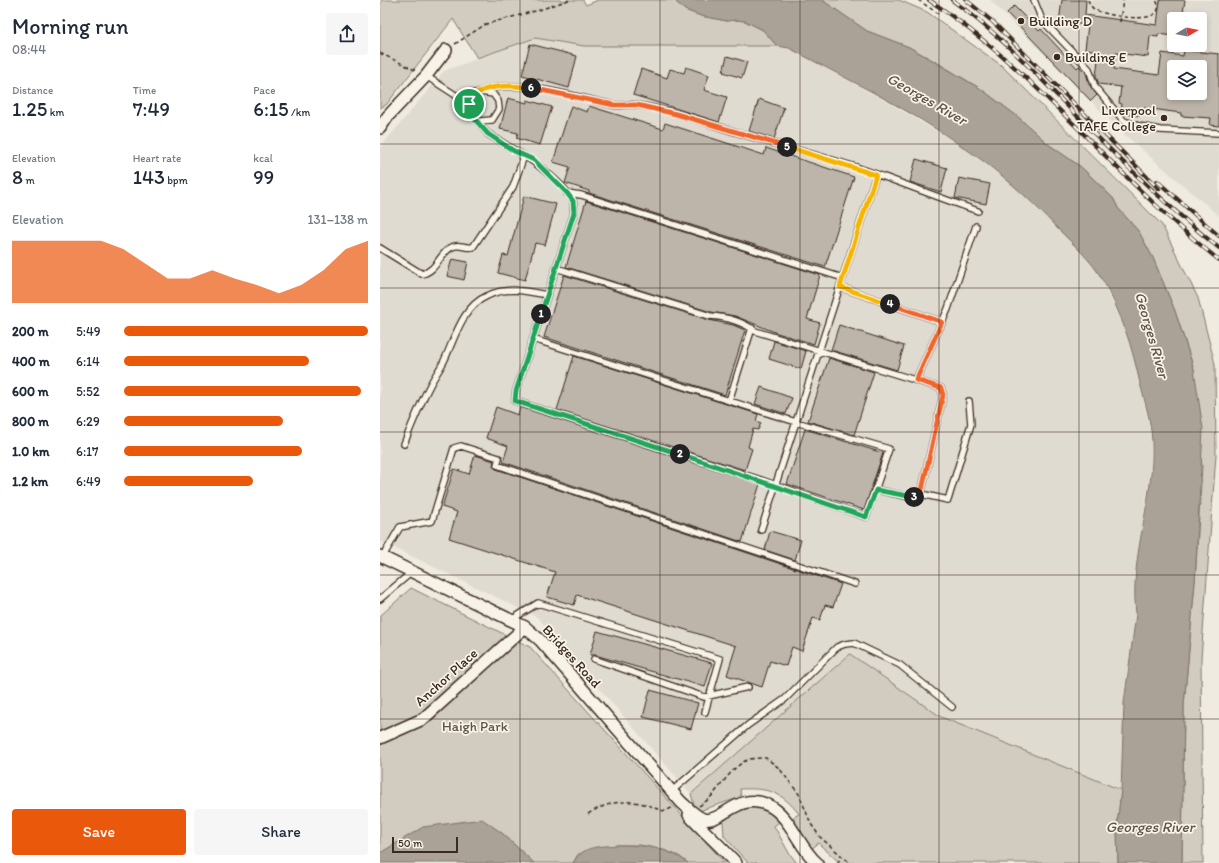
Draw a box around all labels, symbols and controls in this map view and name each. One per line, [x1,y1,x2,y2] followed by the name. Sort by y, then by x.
[1167,12,1207,52] north arrow
[1167,12,1207,100] map controls
[12,13,128,40] text: Morning run
[326,13,368,55] button: share
[1029,13,1092,30] place label: Building D
[1016,16,1026,26] marker: Building D
[12,42,46,57] text: 08:44
[1065,49,1127,66] place label: Building E
[1052,52,1062,62] marker: Building E
[1167,60,1207,100] button: layers
[884,69,972,130] water label: Georges River
[521,78,541,98] pin: 6
[528,81,534,94] text: 6
[12,84,53,97] text: Distance
[133,84,156,97] text: Time
[253,84,275,97] text: Pace
[452,87,486,121] pin
[458,93,480,115] icon: arrive
[12,97,47,121] text: 1.25
[133,97,170,121] text: 7:49
[253,97,289,121] text: 6:15
[1077,102,1156,135] place label: Liverpool TAFE College
[47,106,64,119] text: km
[289,106,310,119] text: /km
[1159,113,1169,123] marker: Liverpool TAFE College
[777,137,797,157] pin: 5
[784,140,790,153] text: 5
[12,152,56,165] text: Elevation
[133,152,181,165] text: Heart rate
[253,152,273,165] text: kcal
[12,165,23,189] text: 8
[133,165,165,189] text: 143
[253,165,274,189] text: 99
[23,174,35,187] text: m
[165,174,188,187] text: bpm
[12,212,64,227] text: Elevation
[307,212,368,227] text: 131–138 m
[1131,290,1174,382] water label: Georges River
[880,294,900,314] pin: 4
[887,297,893,310] text: 4
[531,304,551,324] pin: 1
[538,307,544,320] text: 1
[12,324,49,339] text: 200 m
[76,324,101,339] text: 5:49
[12,354,50,369] text: 400 m
[76,354,100,369] text: 6:14
[12,384,49,399] text: 600 m
[76,384,100,399] text: 5:52
[12,414,49,429] text: 800 m
[76,414,100,429] text: 6:29
[12,444,49,459] text: 1.0 km
[76,444,99,459] text: 6:17
[670,444,690,464] pin: 2
[677,447,683,460] text: 2
[12,474,48,489] text: 1.2 km
[76,474,101,489] text: 6:49
[904,487,924,507] pin: 3
[911,490,917,503] text: 3
[539,621,605,692] street label: Bridges Road
[411,645,481,710] street label: Anchor Place
[442,718,509,735] park label: Haigh Park
[12,809,186,855] button: Save
[194,809,368,855] button: Share
[1106,818,1197,836] water label: Georges River
[392,835,458,854] scale bar
[398,837,422,850] text: 50 m

